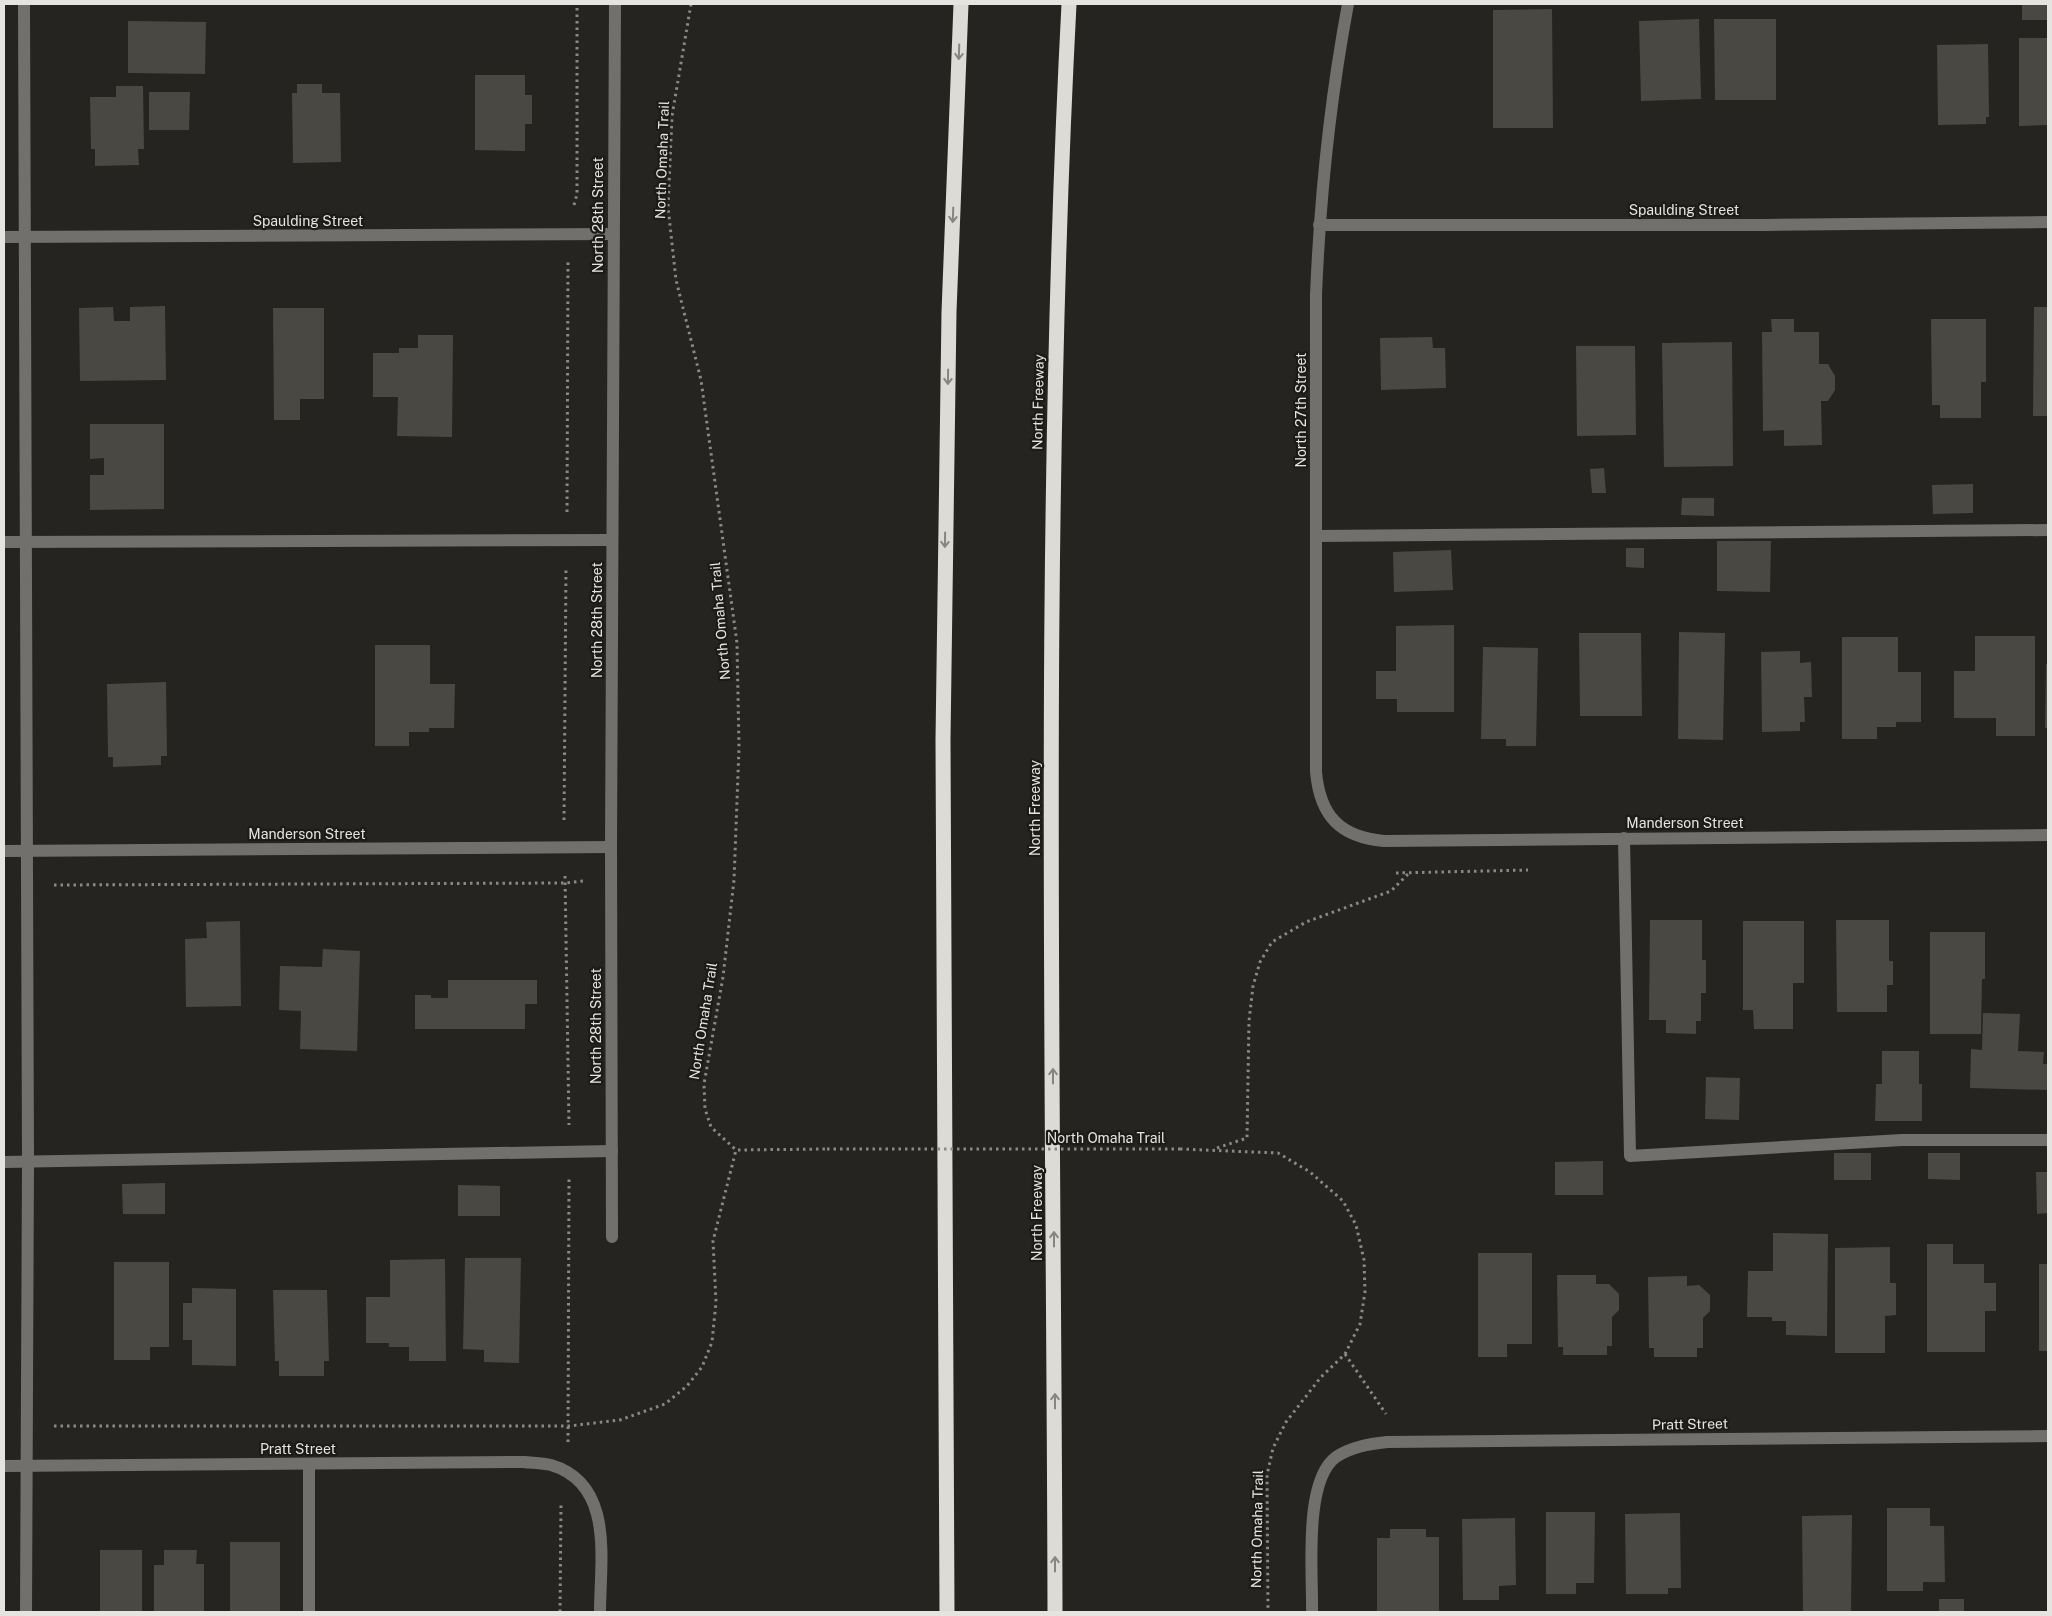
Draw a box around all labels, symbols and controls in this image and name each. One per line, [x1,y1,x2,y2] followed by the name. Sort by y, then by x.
[954,44,964,60] one-way arrow
[652,101,672,219] street label: North Omaha Trail
[590,157,606,273] street label: North 28th Street
[1629,202,1739,218] street label: Spaulding Street
[948,207,957,223] one-way arrow
[253,213,363,229] street label: Spaulding Street
[1293,352,1309,468] street label: North 27th Street
[1029,353,1047,450] street label: North Freeway
[943,369,953,385] one-way arrow
[940,531,950,547] one-way arrow
[707,561,733,681] street label: North Omaha Trail
[589,562,605,678] street label: North 28th Street
[1027,760,1043,856] street label: North Freeway
[1626,815,1744,831] street label: Manderson Street
[248,826,366,842] street label: Manderson Street
[686,961,720,1081] street label: North Omaha Trail
[588,968,604,1084] street label: North 28th Street
[1048,1068,1058,1084] one-way arrow
[1047,1130,1165,1146] street label: North Omaha Trail
[1029,1165,1045,1261] street label: North Freeway
[1049,1231,1059,1247] one-way arrow
[1050,1393,1060,1410] one-way arrow
[1652,1415,1728,1433] street label: Pratt Street
[260,1441,336,1457] street label: Pratt Street
[1248,1470,1266,1588] street label: North Omaha Trail
[1050,1556,1060,1572] one-way arrow

